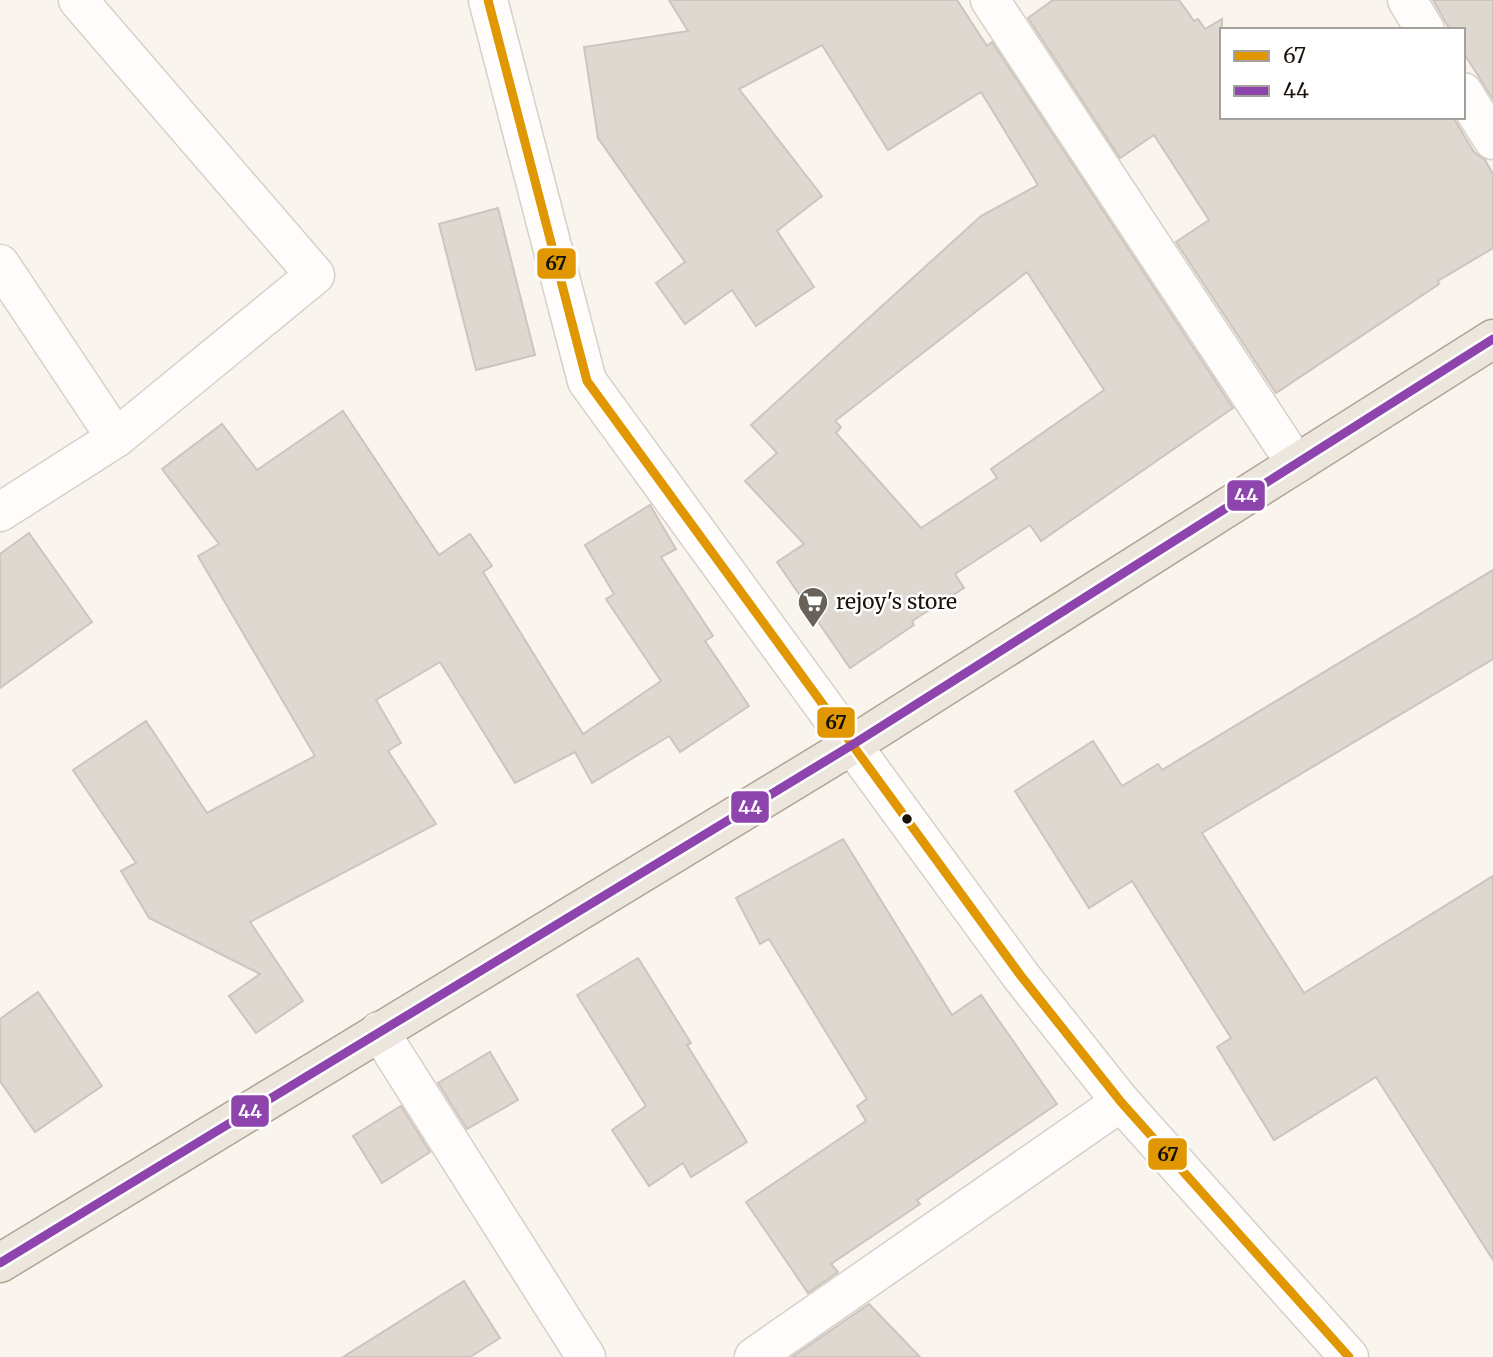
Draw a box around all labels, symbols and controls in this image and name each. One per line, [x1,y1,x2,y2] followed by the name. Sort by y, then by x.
[1220,28,1465,119] legend
[1283,42,1306,69] text: 67
[1283,77,1309,104] text: 44
[536,247,577,280] line badge: 67
[545,251,567,275] text: 67
[1226,479,1266,512] line badge: 44
[1234,483,1258,507] text: 44
[796,585,830,629] supermarket icon: rejoy's store
[836,588,957,615] place label: rejoy's store
[816,706,856,739] line badge: 67
[825,710,847,734] text: 67
[730,790,770,824] line badge: 44
[738,795,762,819] text: 44
[900,812,914,826] unlabelled marker
[230,1094,270,1128] line badge: 44
[238,1099,262,1123] text: 44
[1147,1137,1188,1171] line badge: 67
[1157,1142,1179,1166] text: 67

